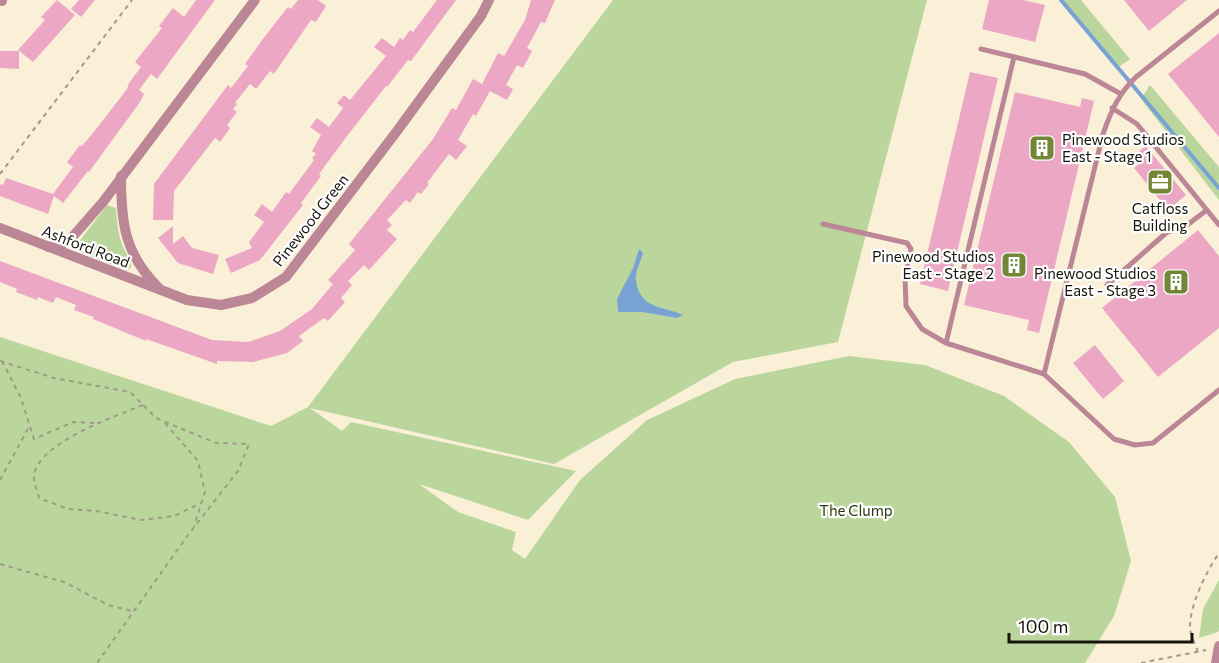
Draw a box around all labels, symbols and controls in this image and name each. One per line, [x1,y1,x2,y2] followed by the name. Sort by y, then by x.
[1062,130,1184,165] place label: Pinewood Studios East - Stage 1
[1027,133,1057,163] building icon: Pinewood Studios East - Stage 1
[1145,167,1175,197] office icon: Catfloss Building
[268,170,352,270] street label: Pinewood Green
[1132,199,1188,234] place label: Catfloss Building
[40,221,132,271] street label: Ashford Road
[872,247,994,282] place label: Pinewood Studios East - Stage 2
[999,250,1029,280] building icon: Pinewood Studios East - Stage 2
[1034,264,1156,299] place label: Pinewood Studios East - Stage 3
[1161,267,1191,297] building icon: Pinewood Studios East - Stage 3
[819,501,893,519] park label: The Clump
[1009,606,1192,644] scale bar
[1018,615,1068,637] text: 100 m

